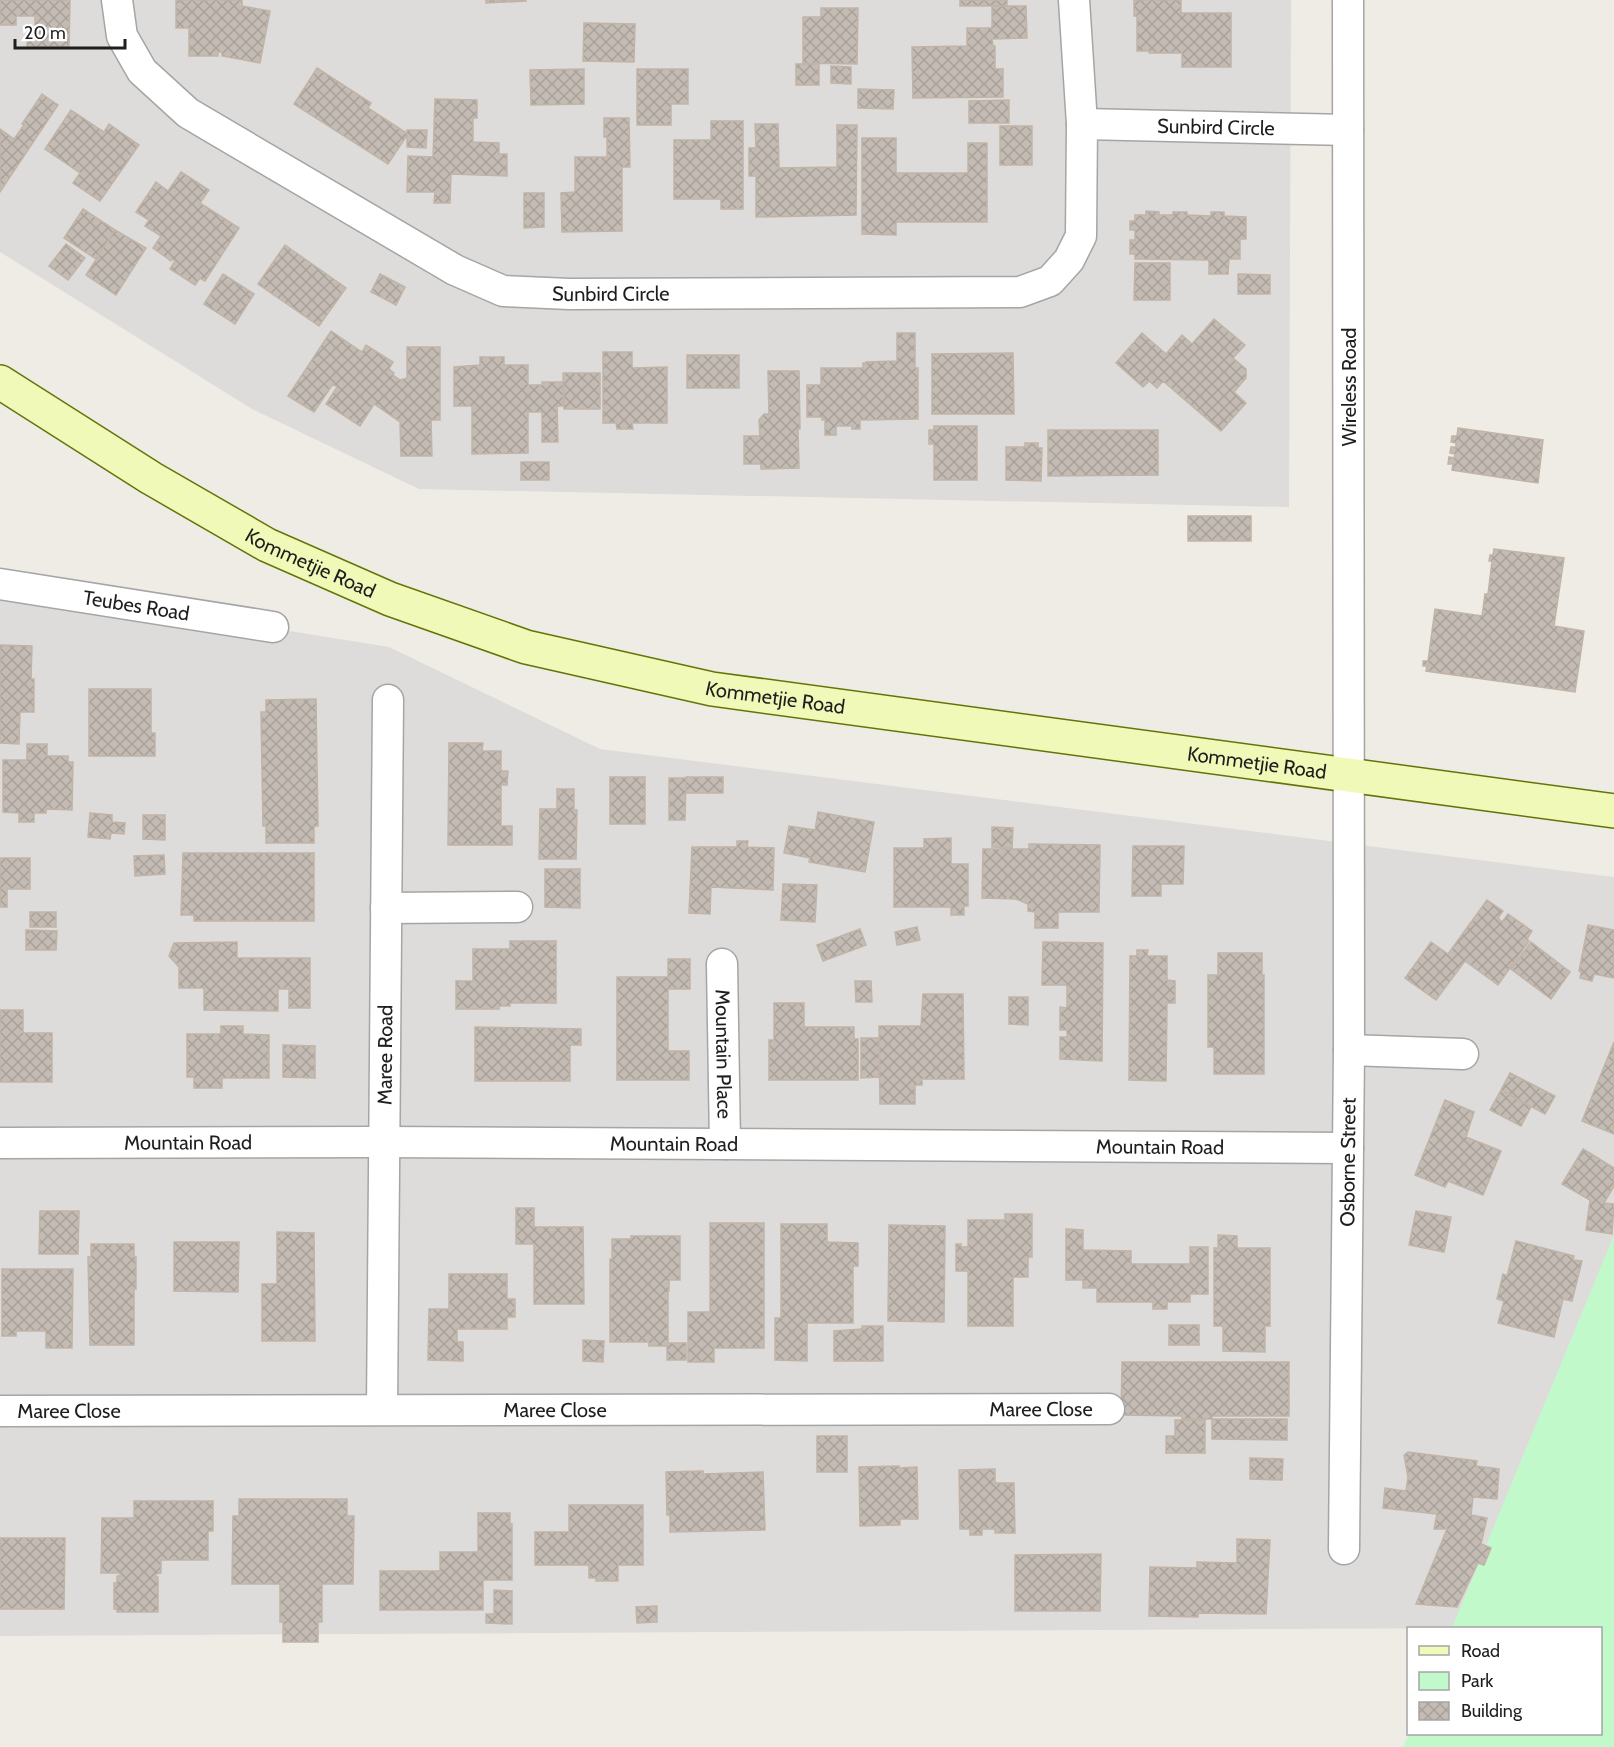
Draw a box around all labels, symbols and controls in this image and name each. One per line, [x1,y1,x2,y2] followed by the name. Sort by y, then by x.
[15,12,124,50] scale bar
[24,22,66,44] text: 20 m
[1157,114,1275,140] street label: Sunbird Circle
[552,281,670,306] street label: Sunbird Circle
[1337,328,1361,446] street label: Wireless Road
[241,523,379,603] street label: Kommetjie Road
[81,585,191,626] street label: Teubes Road
[703,676,846,719] street label: Kommetjie Road
[1186,741,1328,784] street label: Kommetjie Road
[710,989,737,1119] street label: Mountain Place
[373,1005,397,1105] street label: Maree Road
[1335,1097,1361,1227] street label: Osborne Street
[124,1130,252,1155] street label: Mountain Road
[610,1131,738,1156] street label: Mountain Road
[1096,1134,1224,1159] street label: Mountain Road
[989,1397,1093,1421] street label: Maree Close
[503,1398,607,1422] street label: Maree Close
[17,1399,121,1423] street label: Maree Close
[1407,1627,1602,1735] legend
[1461,1640,1500,1662] text: Road
[1461,1670,1494,1692] text: Park
[1461,1700,1523,1722] text: Building

